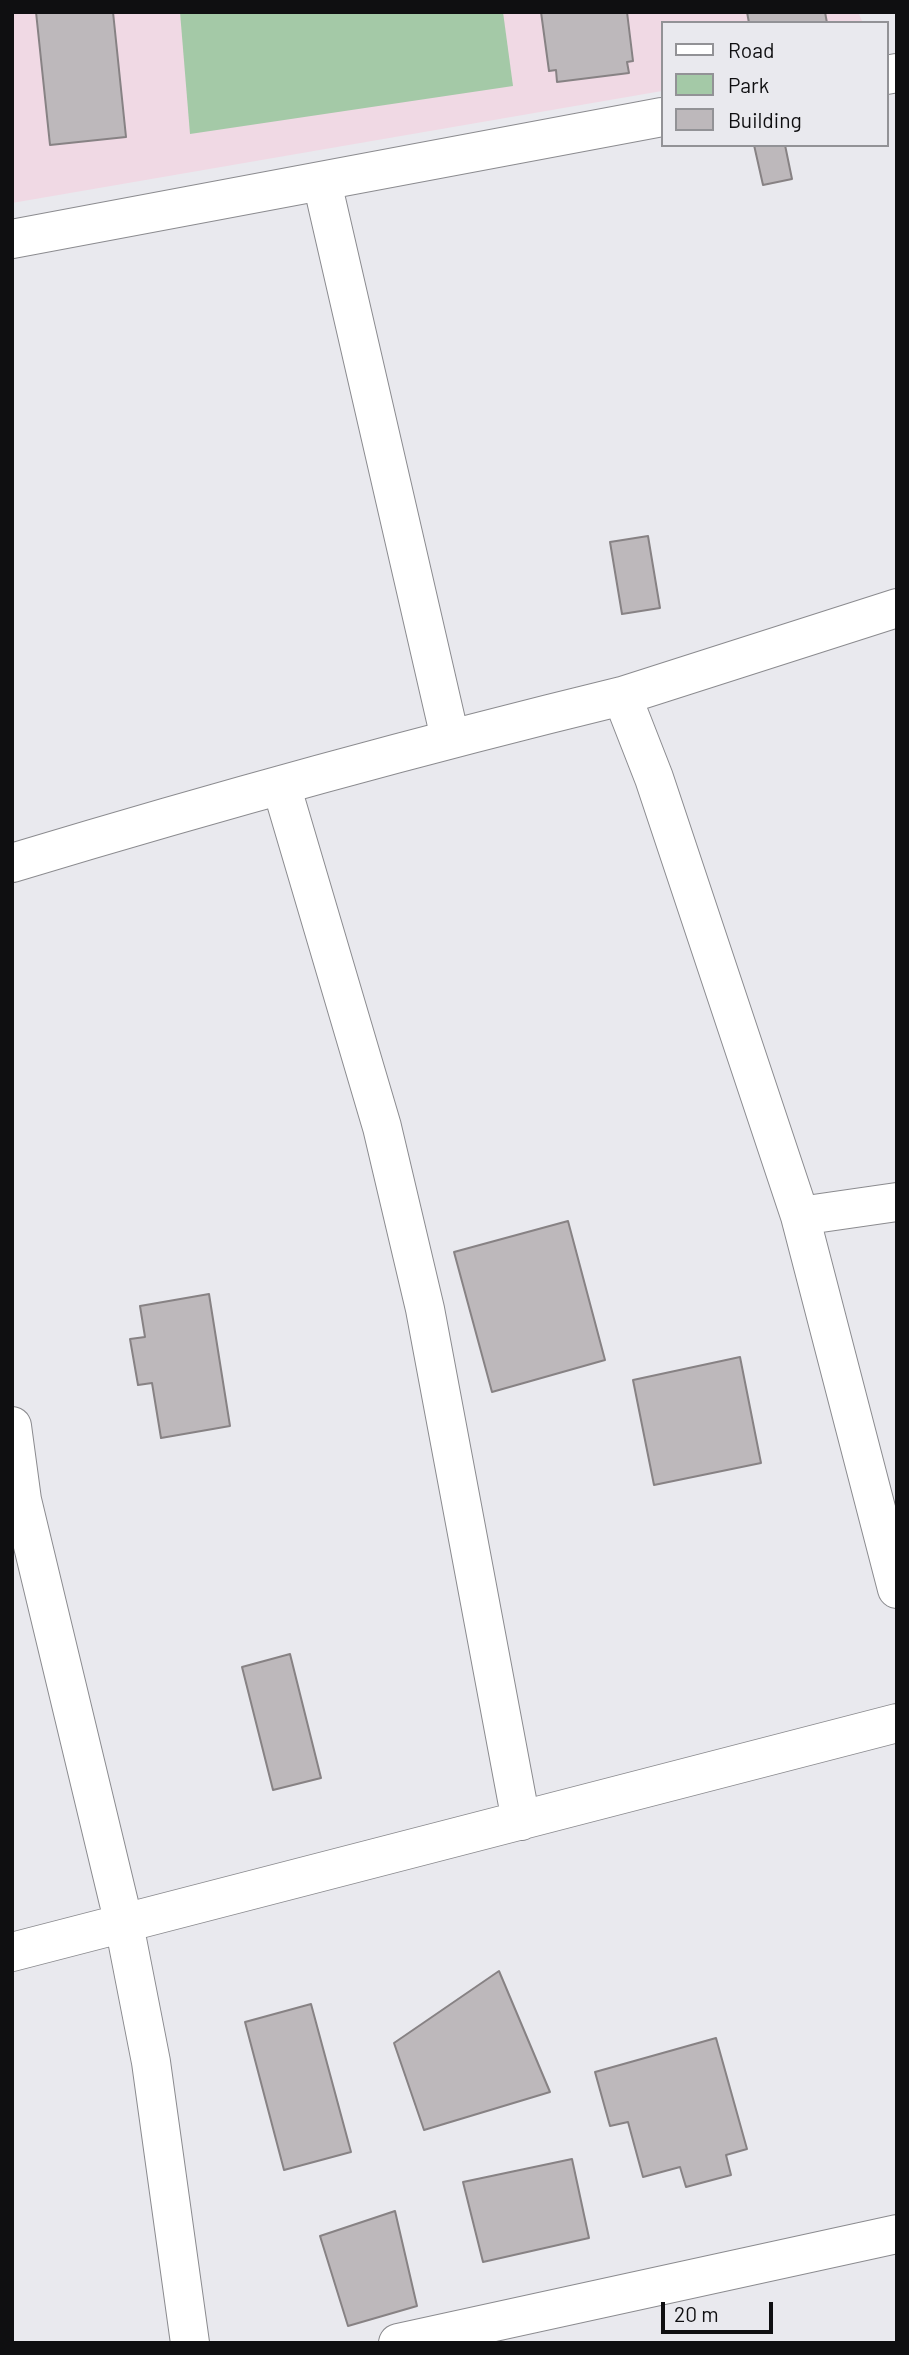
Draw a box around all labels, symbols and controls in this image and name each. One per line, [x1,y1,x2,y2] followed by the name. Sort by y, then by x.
[660,21,888,147] legend
[728,37,774,62] text: Road
[728,72,769,97] text: Park
[728,107,802,132] text: Building
[664,2288,776,2332] scale bar
[674,2301,719,2326] text: 20 m

